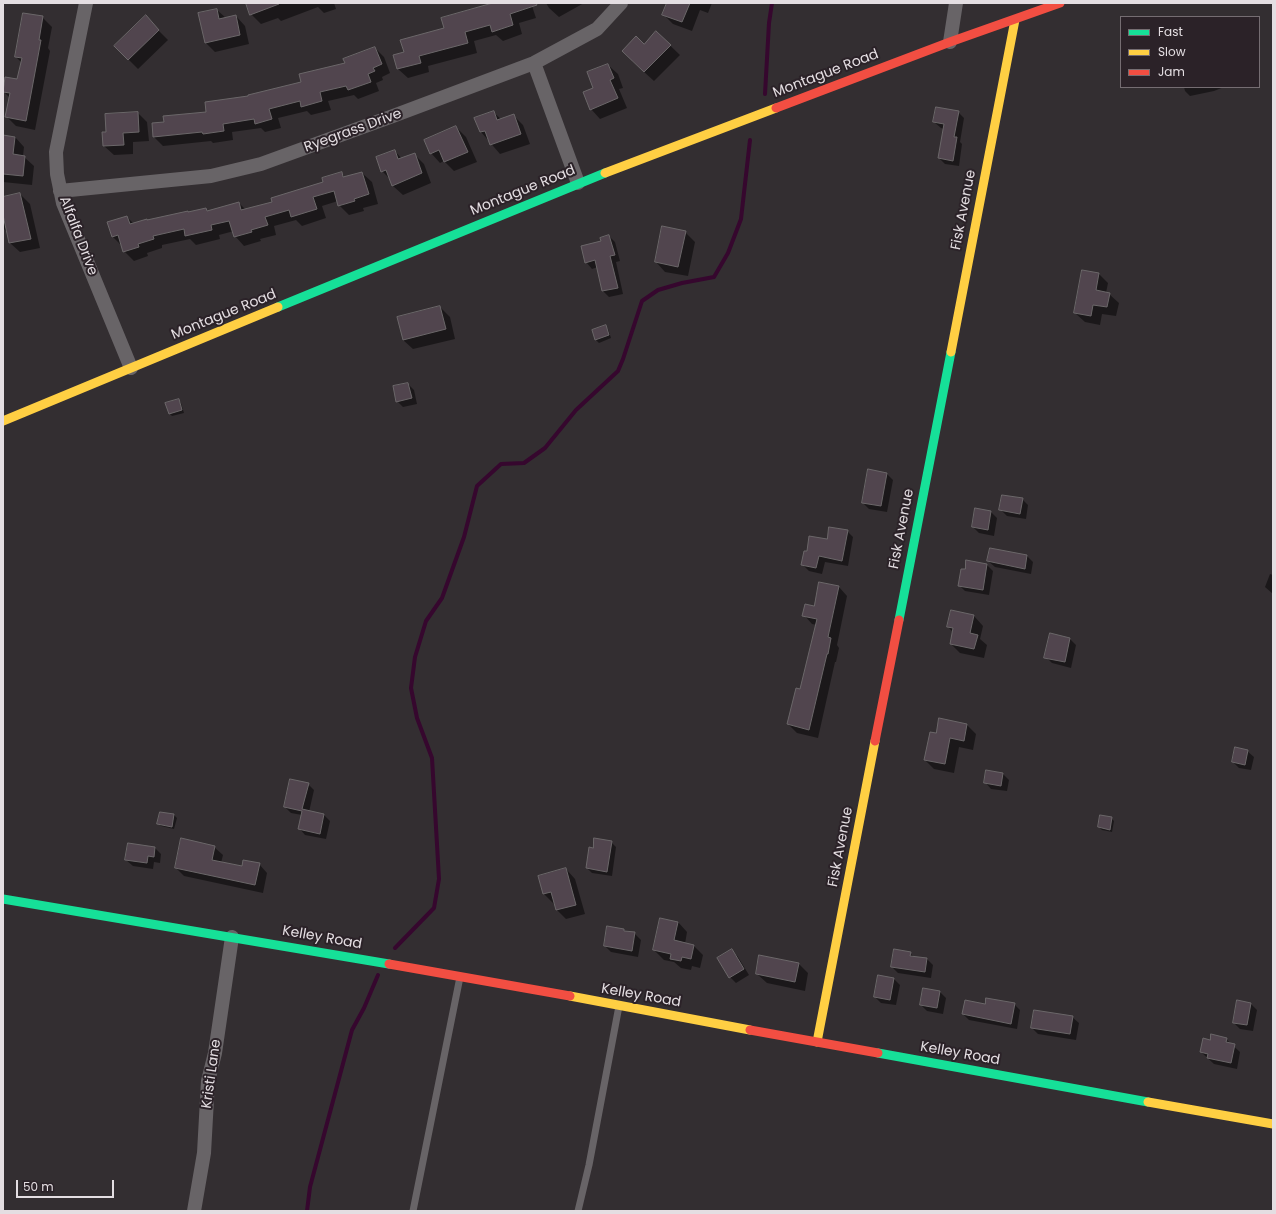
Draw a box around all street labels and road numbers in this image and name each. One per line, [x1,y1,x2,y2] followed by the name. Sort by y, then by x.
[771,46,881,102] street label: Montague Road
[302,106,404,156] street label: Ryegrass Drive
[468,162,578,220] street label: Montague Road
[948,168,980,252] street label: Fisk Avenue
[55,194,101,278] street label: Alfalfa Drive
[169,286,279,344] street label: Montague Road
[886,487,918,571] street label: Fisk Avenue
[825,805,857,889] street label: Fisk Avenue
[281,923,363,953] street label: Kelley Road
[600,981,682,1011] street label: Kelley Road
[199,1038,225,1110] street label: Kristi Lane
[919,1039,1001,1069] street label: Kelley Road

